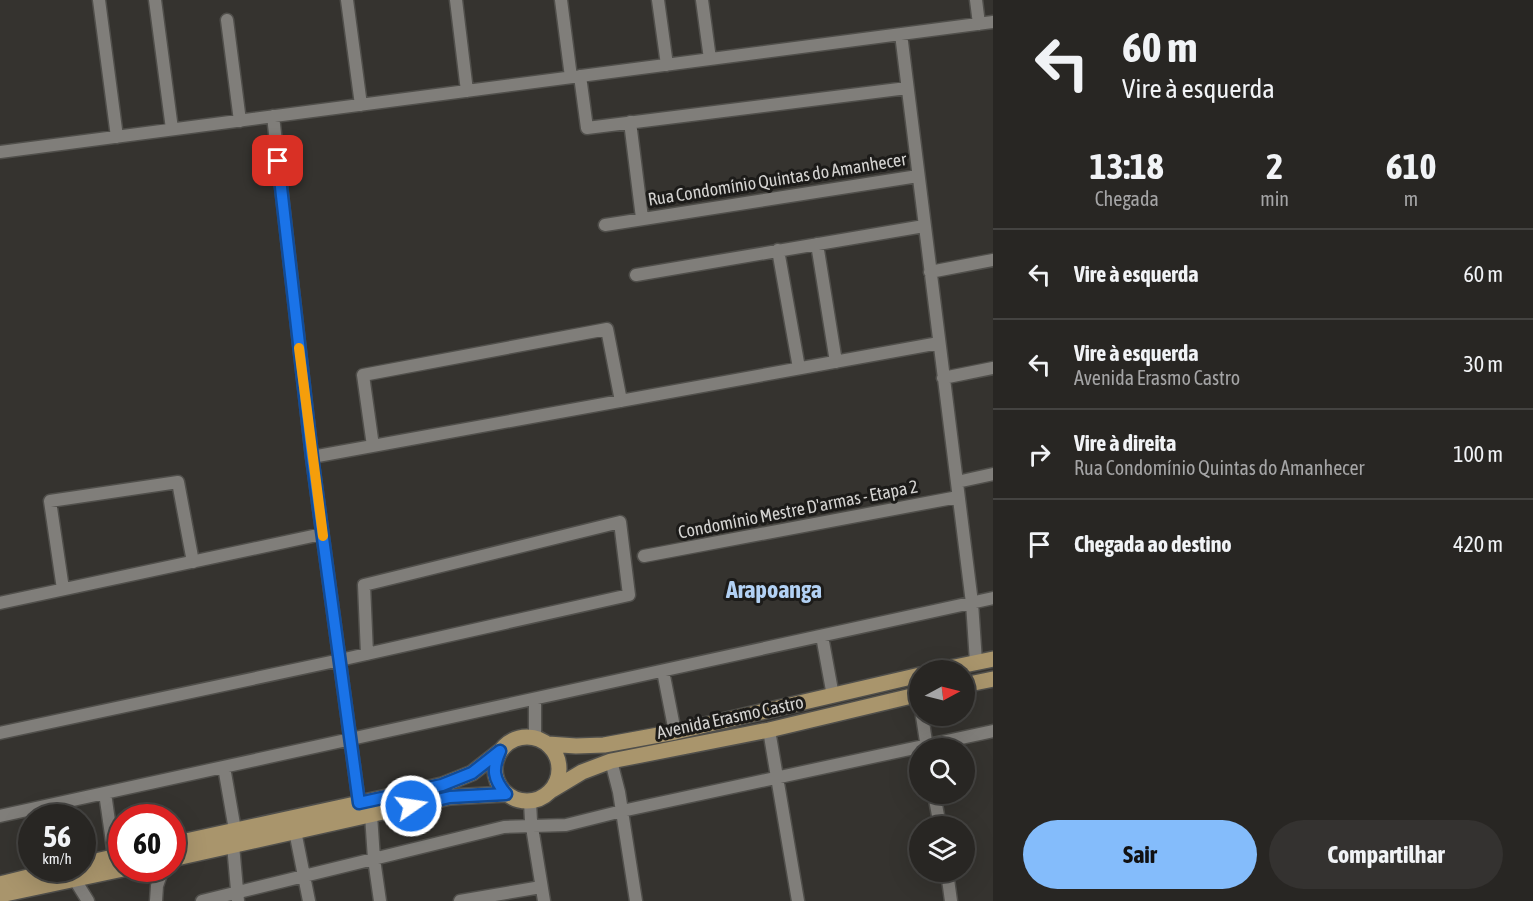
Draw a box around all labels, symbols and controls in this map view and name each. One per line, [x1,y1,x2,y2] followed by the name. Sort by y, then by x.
[1122,23,1197,71] text: 60 m
[1023,24,1101,102] icon: left
[1122,73,1275,104] text: Vire à esquerda
[252,135,303,186] pin
[261,144,294,177] icon: arrive
[1090,145,1164,187] text: 13:18
[1266,145,1283,187] text: 2
[1386,145,1436,187] text: 610
[646,148,908,210] street label: Rua Condomínio Quintas do Amanhecer
[1095,187,1159,210] text: Chegada
[1260,187,1289,210] text: min
[1404,187,1418,210] text: m
[1023,258,1056,291] icon: left
[1074,261,1199,287] text: Vire à esquerda
[1463,261,1503,287] text: 60 m
[1074,340,1199,366] text: Vire à esquerda
[1023,348,1056,381] icon: left
[1463,351,1503,377] text: 30 m
[1074,366,1240,389] text: Avenida Erasmo Castro
[1074,430,1176,456] text: Vire à direita
[1023,438,1056,471] icon: right
[1453,441,1503,467] text: 100 m
[1074,456,1365,479] text: Rua Condomínio Quintas do Amanhecer
[676,475,920,543] street label: Condomínio Mestre D'armas - Etapa 2
[1023,528,1056,561] icon: arrive
[1074,531,1232,557] text: Chegada ao destino
[1453,531,1503,557] text: 420 m
[725,576,822,603] district label: Arapoanga
[909,660,975,726] north arrow
[909,660,975,882] map controls
[655,691,805,743] street label: Avenida Erasmo Castro
[909,738,975,804] button: search
[379,774,443,838] position arrow
[108,804,186,882] speed limit sign: 60
[909,816,975,882] button: layers
[43,819,71,853] text: 56
[1023,820,1257,889] button: Sair
[1269,820,1503,889] button: Compartilhar
[42,850,72,867] text: km/h

